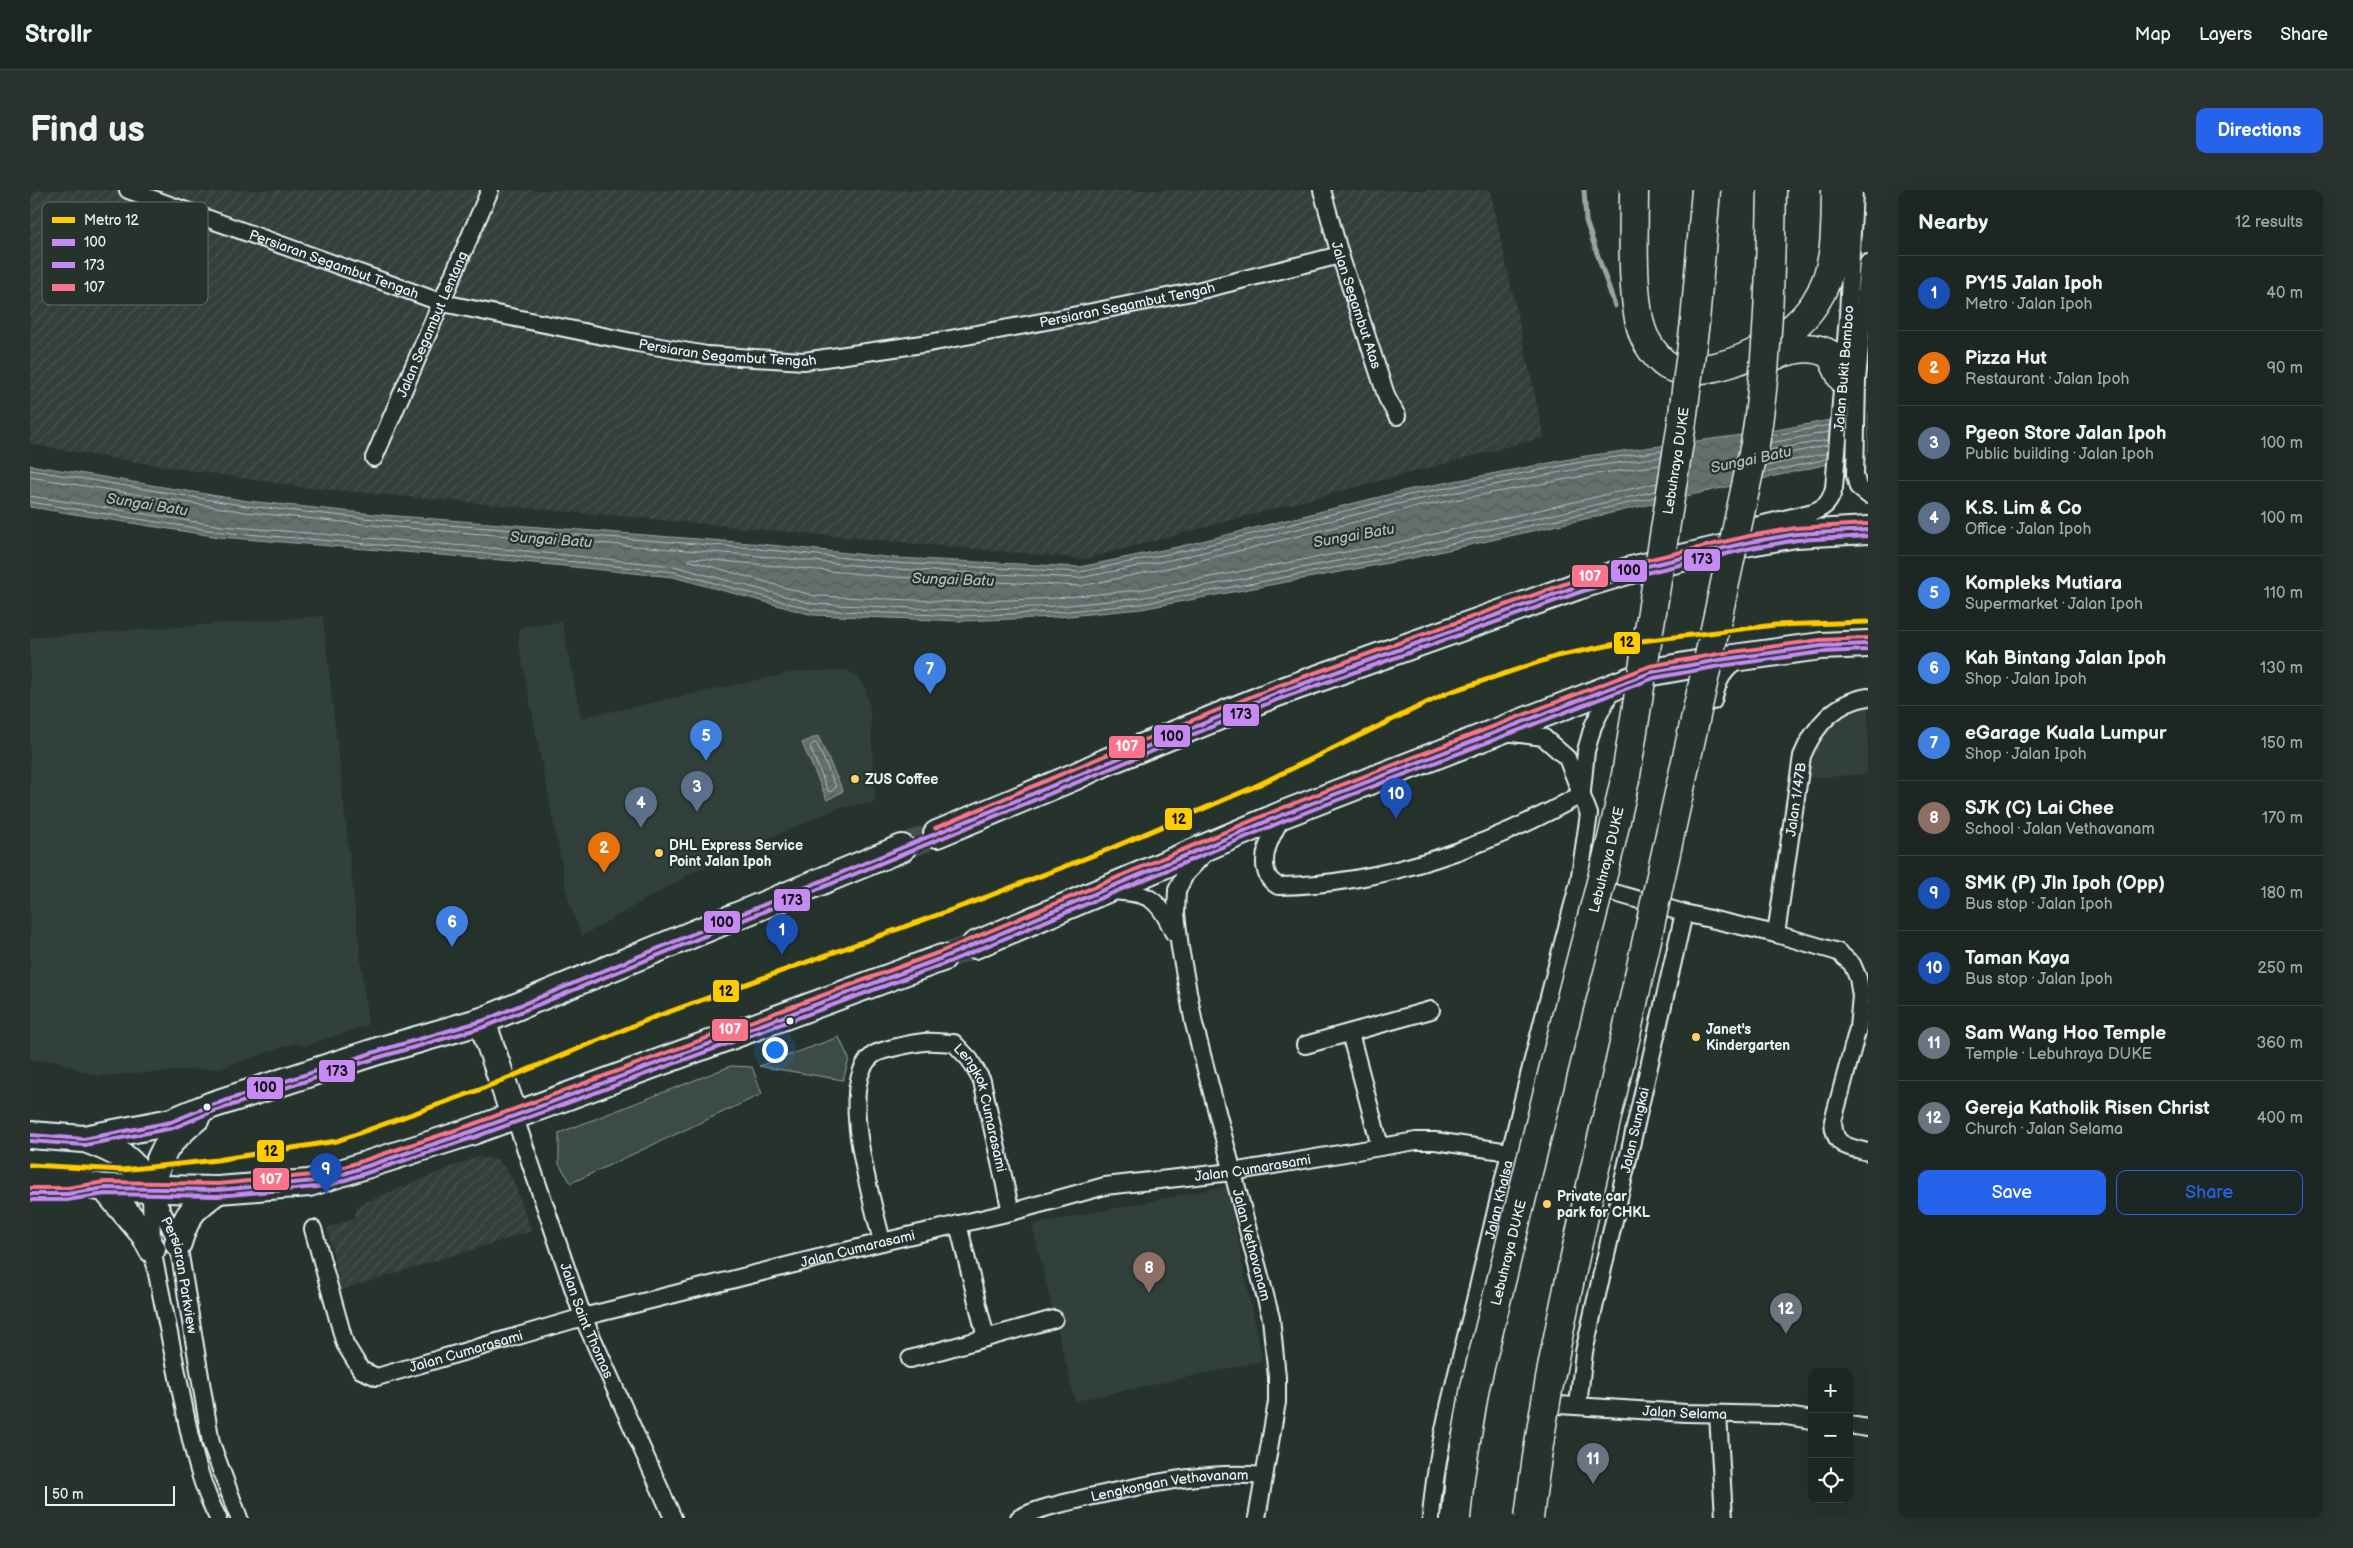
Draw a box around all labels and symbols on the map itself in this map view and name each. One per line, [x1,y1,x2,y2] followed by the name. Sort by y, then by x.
[42,202,208,305] legend
[84,212,140,229] text: Metro 12
[247,226,421,302] street label: Persiaran Segambut Tengah
[84,234,106,251] text: 100
[1328,239,1385,371] street label: Jalan Segambut Atas
[393,248,471,400] street label: Jalan Segambut Lentang
[84,257,105,274] text: 173
[1038,278,1217,331] street label: Persiaran Segambut Tengah
[84,279,105,296] text: 107
[1830,305,1857,432] street label: Jalan Bukit Bamboo
[637,335,818,370] street label: Persiaran Segambut Tengah
[1659,406,1692,516] street label: Lebuhraya DUKE
[1709,442,1794,478] water label: Sungai Batu
[105,489,190,521] water label: Sungai Batu
[1312,519,1397,553] water label: Sungai Batu
[509,528,593,552] water label: Sungai Batu
[1683,548,1721,572] line badge: 173
[1691,551,1713,568] text: 173
[1610,559,1648,583] line badge: 100
[1617,562,1641,579] text: 100
[1571,564,1609,588] line badge: 107
[1579,568,1601,585] text: 107
[912,569,995,591] water label: Sungai Batu
[1613,631,1641,655] line badge: 12
[1620,634,1635,651] text: 12
[914,653,946,694] pin: 7
[1222,703,1260,727] line badge: 173
[1230,706,1252,723] text: 173
[690,720,722,761] pin: 5
[1153,724,1191,748] line badge: 100
[1160,728,1184,745] text: 100
[1108,735,1146,759] line badge: 107
[1116,738,1138,755] text: 107
[1782,761,1810,837] street label: Jalan 1/47B
[681,771,713,812] pin: 3
[865,771,938,788] place label: ZUS Coffee
[849,773,861,785] marker: ZUS Coffee
[1380,778,1412,819] pin: 10
[625,787,657,828] pin: 4
[1585,805,1627,914] street label: Lebuhraya DUKE
[1164,807,1193,831] line badge: 12
[1172,811,1187,828] text: 12
[588,832,620,873] pin: 2
[669,837,803,870] place label: DHL Express Service Point Jalan Ipoh
[653,847,665,859] marker: DHL Express Service Point Jalan Ipoh
[773,888,811,912] line badge: 173
[781,892,803,909] text: 173
[436,906,468,947] pin: 6
[703,910,741,934] line badge: 100
[710,914,734,931] text: 100
[766,914,798,955] pin: 1
[712,979,740,1003] line badge: 12
[719,983,734,1000] text: 12
[785,1016,795,1026] unlabelled marker
[711,1018,749,1042] line badge: 107
[719,1021,741,1038] text: 107
[1706,1021,1790,1054] place label: Janet's Kindergarten
[1690,1031,1702,1043] marker: Janet's Kindergarten
[762,1037,788,1063] your location
[950,1040,1010,1174] street label: Lengkok Cumarasami
[318,1059,356,1083] line badge: 173
[326,1063,348,1080] text: 173
[246,1076,284,1100] line badge: 100
[253,1079,277,1096] text: 100
[1617,1085,1653,1175] street label: Jalan Sungkai
[202,1102,212,1112] unlabelled marker
[256,1139,285,1163] line badge: 12
[264,1143,279,1160] text: 12
[1194,1150,1312,1185] street label: Jalan Cumarasami
[310,1153,342,1194] pin: 9
[1481,1158,1516,1240] street label: Jalan Khalsa
[252,1167,290,1191] line badge: 107
[260,1171,282,1188] text: 107
[1229,1187,1275,1303] street label: Jalan Vethavanam
[1557,1188,1650,1221] place label: Private car park for CHKL
[1487,1198,1529,1307] street label: Lebuhraya DUKE
[1541,1198,1553,1210] marker: Private car park for CHKL
[158,1214,201,1335] street label: Persiaran Parkview
[799,1226,917,1271] street label: Jalan Cumarasami
[1133,1252,1165,1293] pin: 8
[557,1260,618,1381] street label: Jalan Saint Thomas
[1770,1293,1802,1334] pin: 12
[407,1327,525,1376] street label: Jalan Cumarasami
[1642,1402,1727,1422] street label: Jalan Selama
[1577,1443,1609,1484] pin: 11
[1089,1466,1249,1505] street label: Lengkongan Vethavanam
[45,1483,175,1506] scale bar

